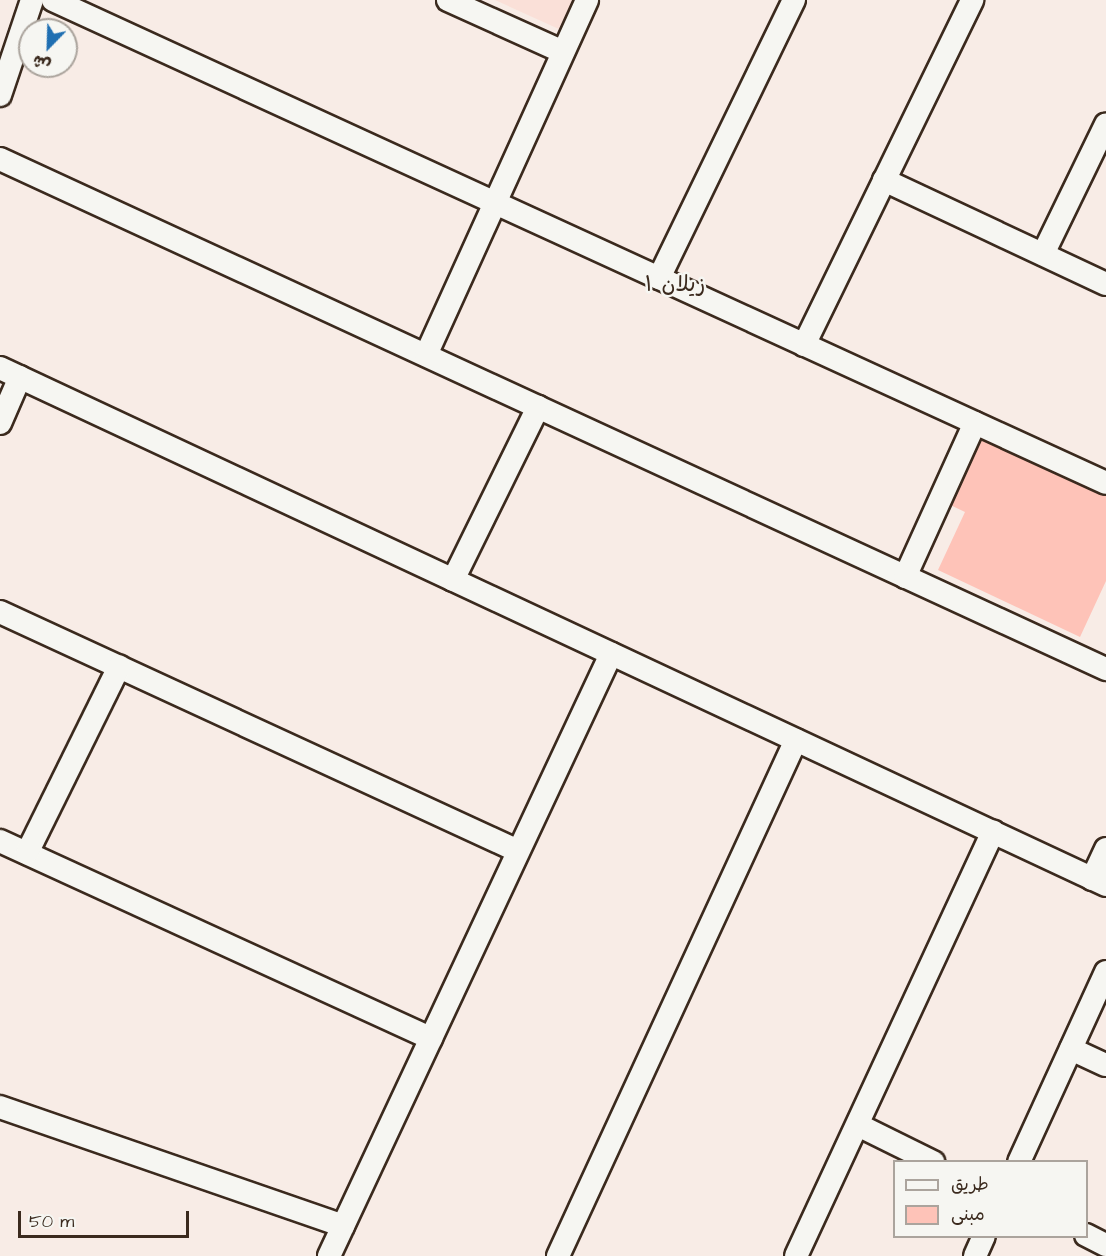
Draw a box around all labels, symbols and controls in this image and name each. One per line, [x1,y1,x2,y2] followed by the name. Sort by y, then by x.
[18,18,78,78] north arrow
[29,49,54,76] text: ش
[645,272,705,298] district label: زیلان ١
[893,1160,1088,1238] legend
[951,1172,989,1197] text: طريق
[21,1199,192,1237] scale bar
[951,1202,985,1227] text: مبنى
[29,1209,74,1234] text: 50 m

